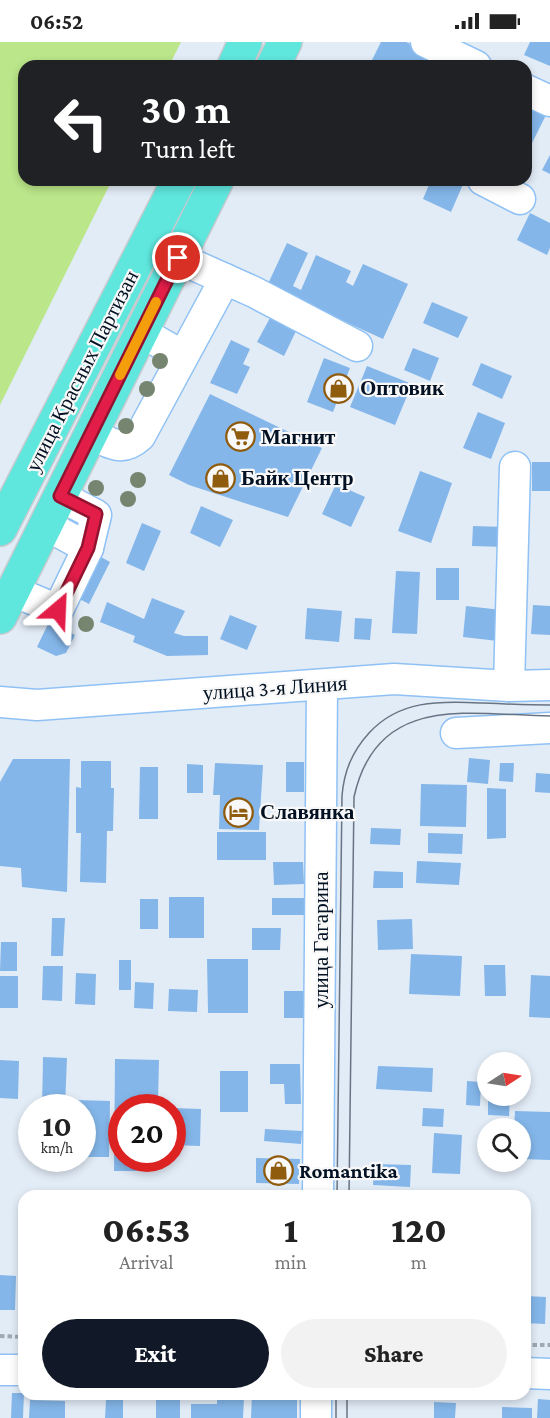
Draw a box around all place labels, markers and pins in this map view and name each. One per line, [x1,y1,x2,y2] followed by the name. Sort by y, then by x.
[152,232,203,283] pin
[323,372,355,404] shop icon: Оптовик
[360,376,445,400] place label: Оптовик
[224,421,256,453] supermarket icon: Магнит
[261,425,336,449] place label: Магнит
[204,462,236,494] shop icon: Байк Центр
[241,466,354,490] place label: Байк Центр
[223,796,255,828] hotel icon: Славянка
[260,800,355,824] place label: Славянка
[262,1155,294,1187] shop icon: Romantika
[299,1159,398,1183] place label: Romantika

